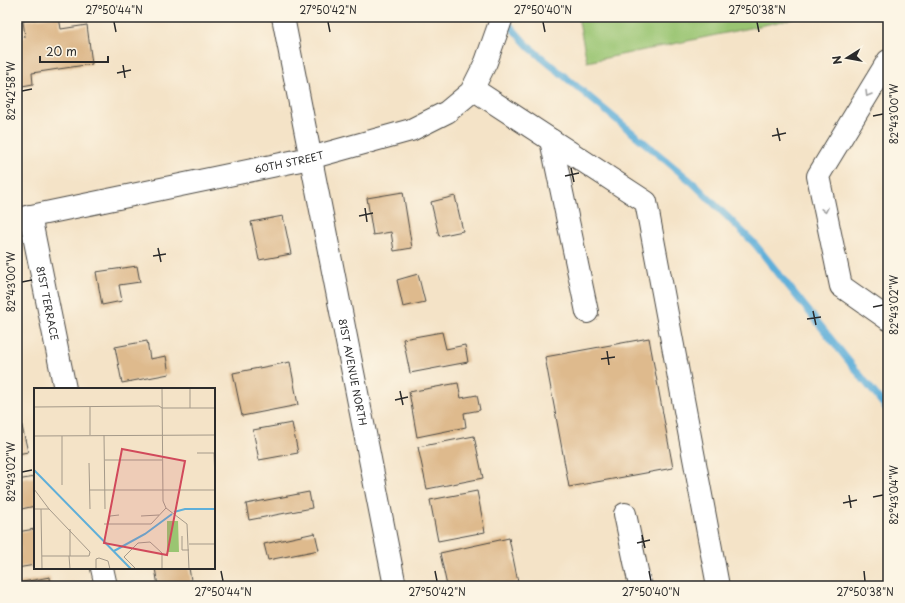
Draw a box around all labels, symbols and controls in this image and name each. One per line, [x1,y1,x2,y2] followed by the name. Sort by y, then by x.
[85,2,143,17] text: 27°50'44"N
[299,2,357,17] text: 27°50'42"N
[514,2,572,17] text: 27°50'40"N
[728,2,786,17] text: 27°50'38"N
[40,38,108,64] scale bar
[827,38,867,78] north arrow
[46,42,77,60] text: 20 m
[827,54,846,66] text: N
[3,61,18,120] text: 82°42'58"W
[886,83,901,144] text: 82°43'00"W
[865,90,872,97] one-way arrow
[253,147,326,176] street label: 60TH STREET
[821,206,829,213] one-way arrow
[3,251,18,312] text: 82°43'00"W
[33,265,63,342] street label: 81ST TERRACE
[886,274,901,335] text: 82°43'02"W
[336,317,371,427] street label: 81ST AVENUE NORTH
[34,388,215,569] inset map
[3,441,18,502] text: 82°43'02"W
[886,464,901,525] text: 82°43'04"W
[194,584,252,599] text: 27°50'44"N
[408,584,466,599] text: 27°50'42"N
[622,584,680,599] text: 27°50'40"N
[836,584,894,599] text: 27°50'38"N

